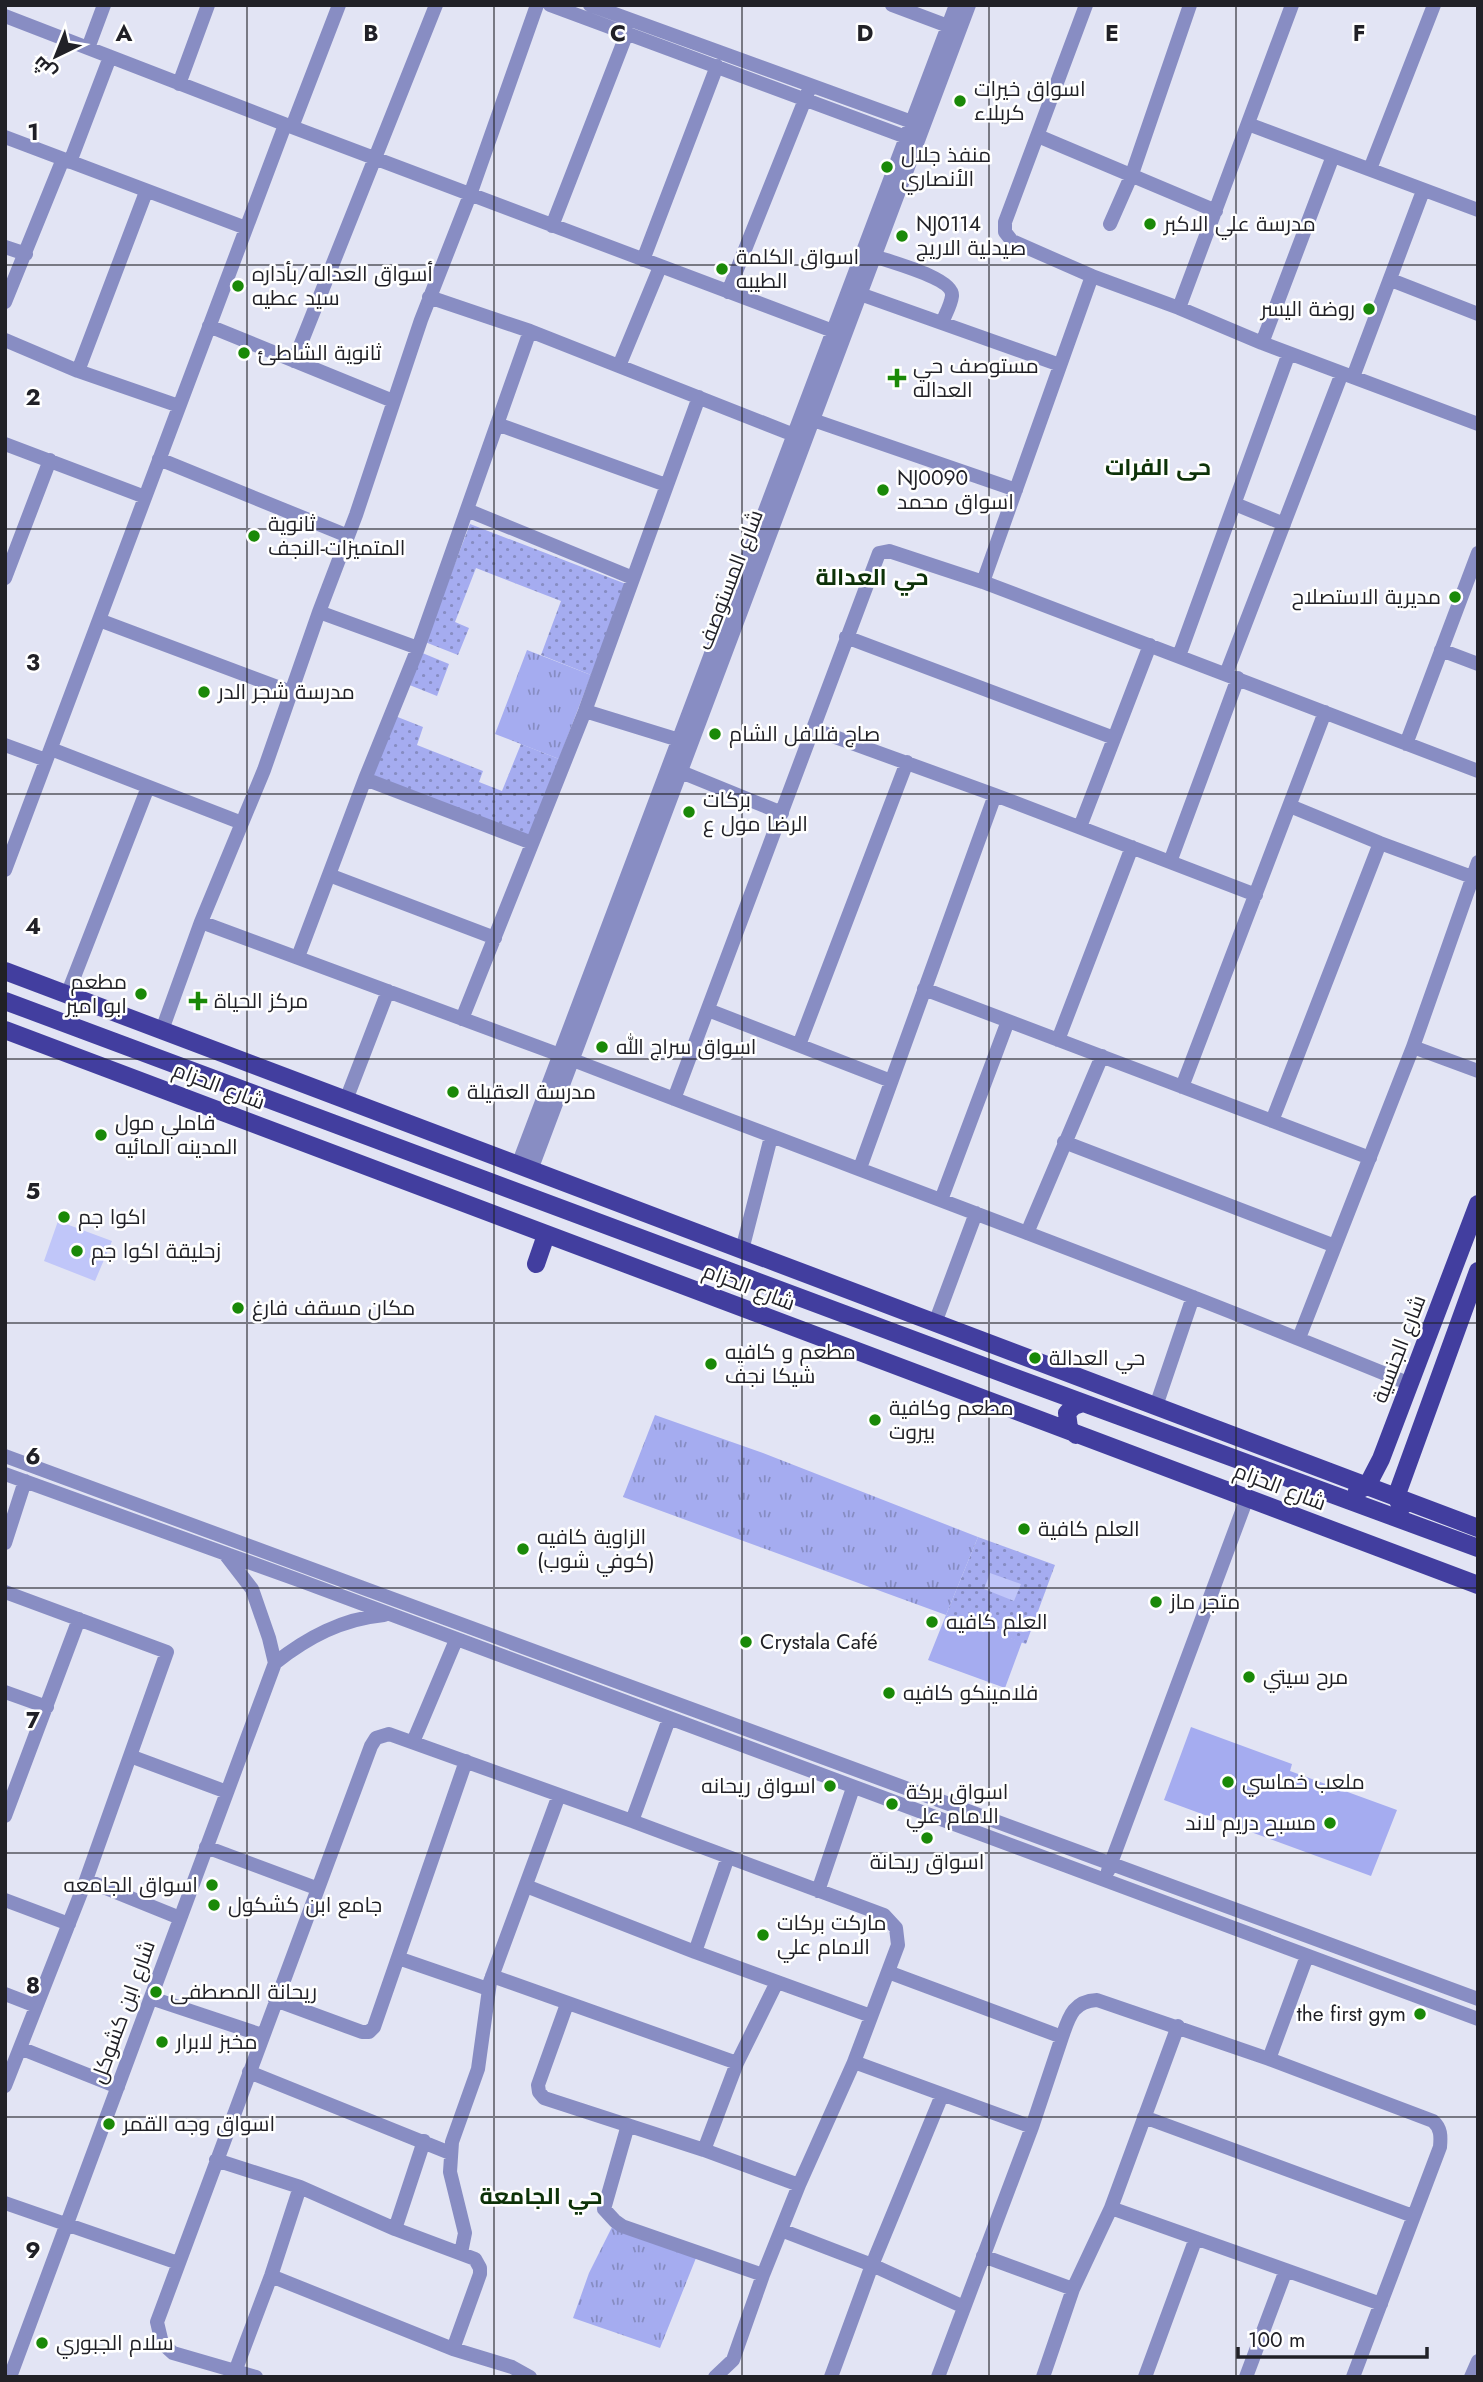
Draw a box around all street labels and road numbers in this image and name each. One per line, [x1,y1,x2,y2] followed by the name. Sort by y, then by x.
[689,505,771,655] street label: شارع المستوصف
[169,1055,269,1117] street label: شارع الحزام
[699,1256,799,1318] street label: شارع الحزام
[1365,1291,1433,1407] street label: شارع الجنسية
[1230,1456,1330,1518] street label: شارع الحزام
[83,1936,163,2088] street label: شارع ابن كشوكل

